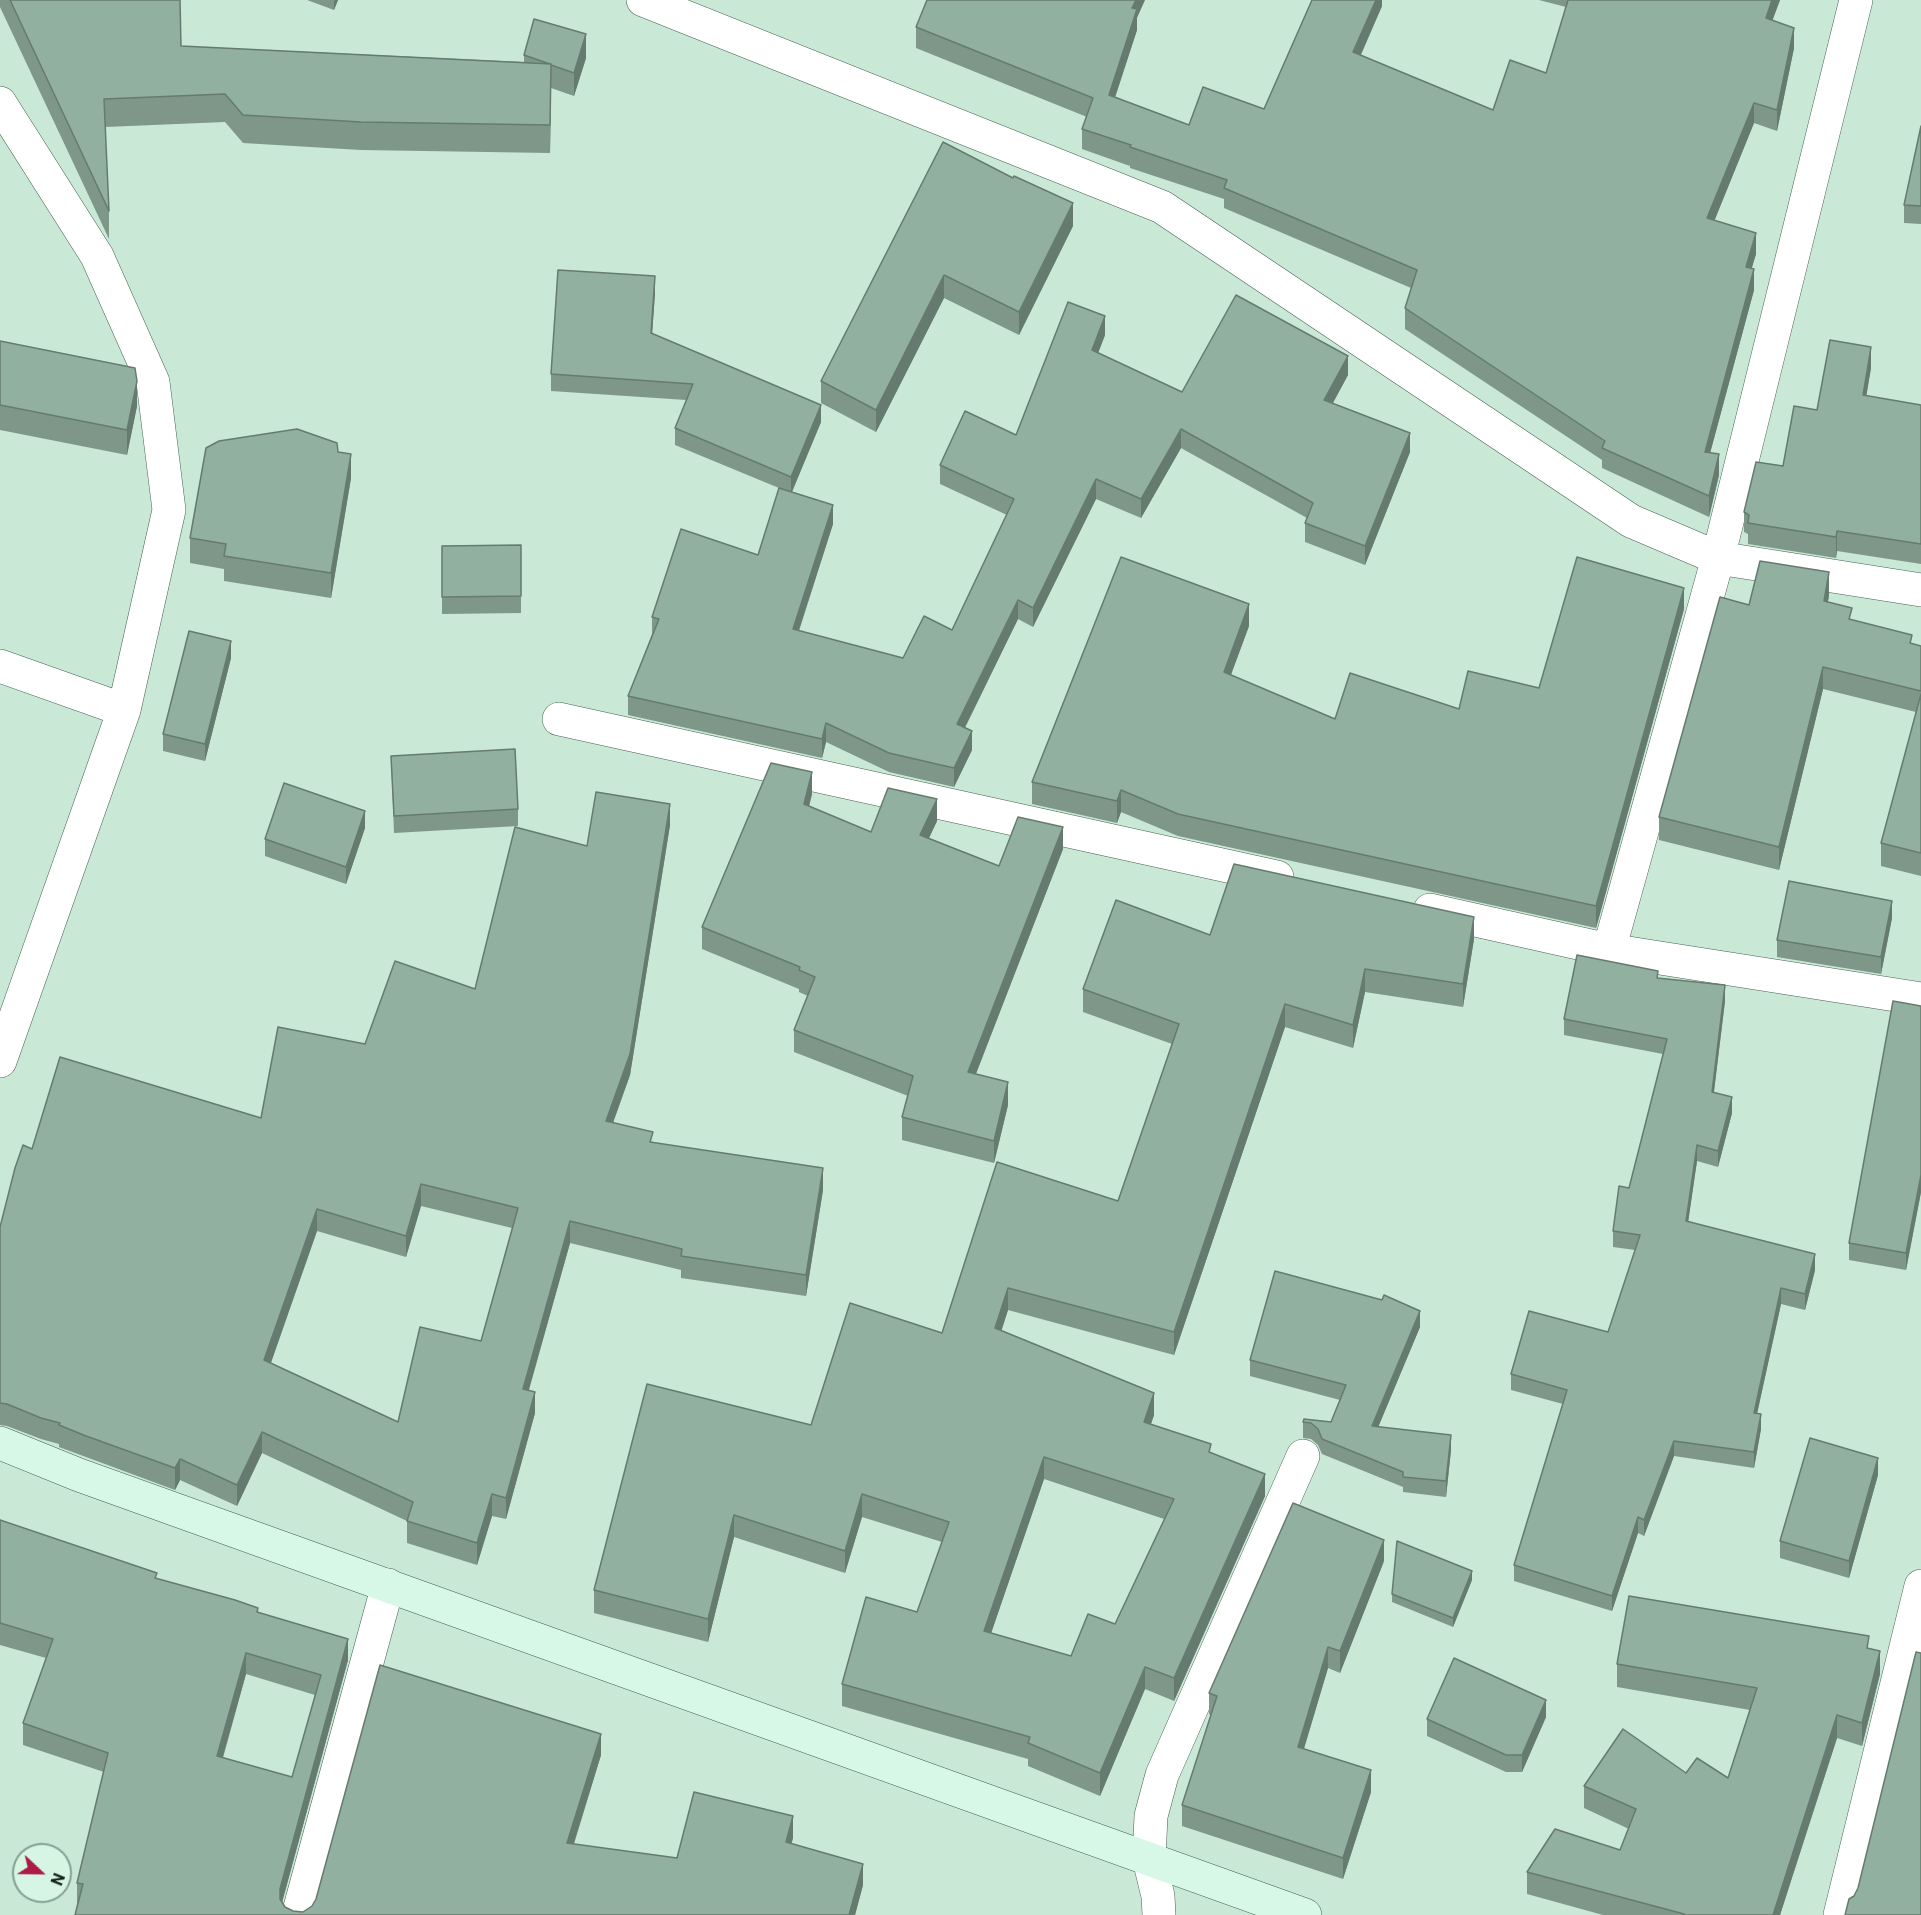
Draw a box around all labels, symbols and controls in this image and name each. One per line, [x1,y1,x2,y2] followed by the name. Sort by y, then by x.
[12,1843,72,1903] north arrow
[46,1870,68,1888] text: N

